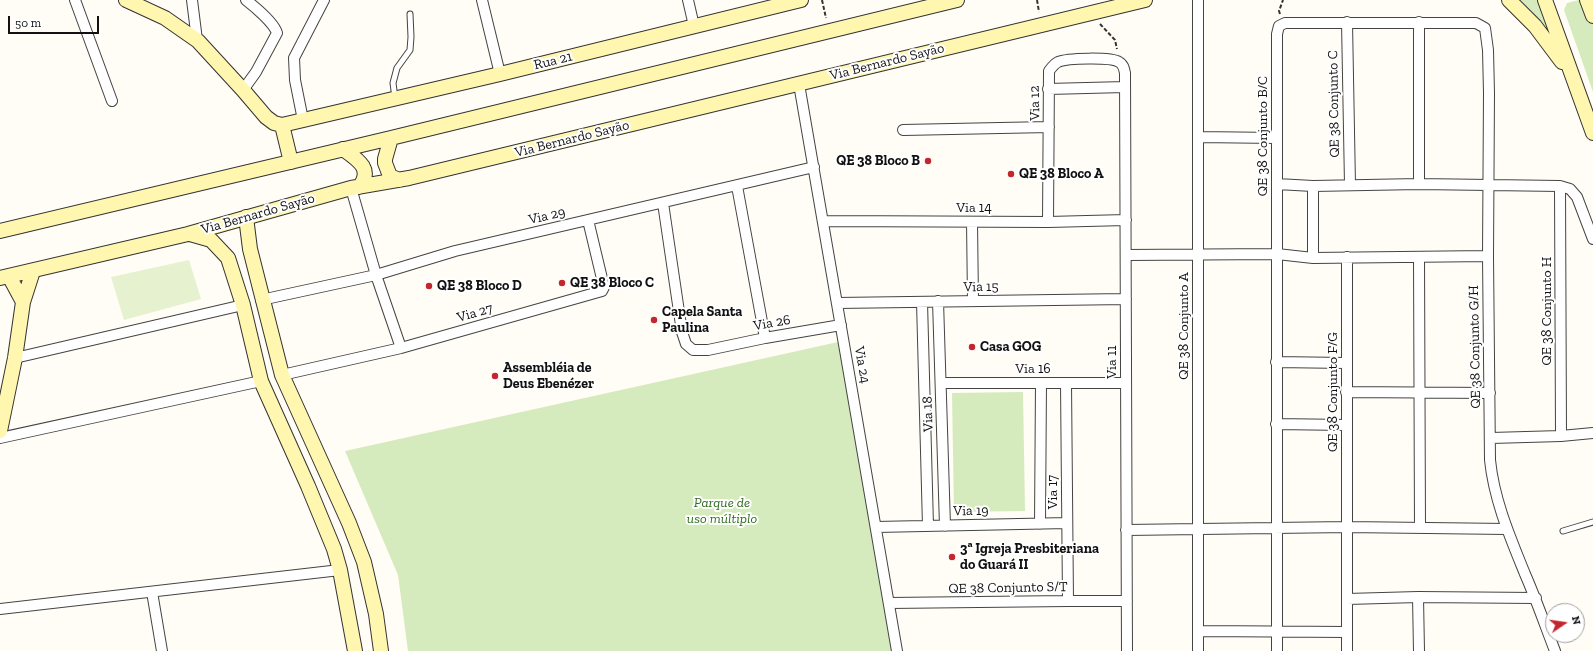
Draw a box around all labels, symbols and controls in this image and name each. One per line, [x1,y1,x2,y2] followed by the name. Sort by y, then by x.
[10,8,101,34] scale bar
[15,16,41,30] text: 50 m
[828,40,946,84] street label: Via Bernardo Sayão
[532,48,574,74] street label: Rua 21
[1325,50,1343,158] street label: QE 38 Conjunto C
[1255,76,1271,196] street label: QE 38 Conjunto B/C
[1026,85,1044,121] street label: Via 12
[513,117,631,161] street label: Via Bernardo Sayão
[836,153,920,169] place label: QE 38 Bloco B
[923,156,933,166] marker: QE 38 Bloco B
[1019,166,1104,182] place label: QE 38 Bloco A
[1006,169,1016,179] marker: QE 38 Bloco A
[199,190,317,238] street label: Via Bernardo Sayão
[956,200,992,216] street label: Via 14
[527,204,567,228] street label: Via 29
[1539,257,1555,365] street label: QE 38 Conjunto H
[1176,272,1192,380] street label: QE 38 Conjunto A
[570,275,654,291] place label: QE 38 Bloco C
[437,278,522,294] place label: QE 38 Bloco D
[557,278,567,288] marker: QE 38 Bloco C
[963,278,999,296] street label: Via 15
[424,281,434,291] marker: QE 38 Bloco D
[1466,285,1484,409] street label: QE 38 Conjunto G/H
[455,300,495,326] street label: Via 27
[662,304,742,336] place label: Capela Santa Paulina
[752,311,792,335] street label: Via 26
[649,315,659,325] marker: Capela Santa Paulina
[1325,332,1341,452] street label: QE 38 Conjunto F/G
[980,339,1041,355] place label: Casa GOG
[967,342,977,352] marker: Casa GOG
[850,345,874,385] street label: Via 24
[1104,345,1120,379] street label: Via 11
[503,360,594,392] place label: Assembléia de Deus Ebenézer
[1015,361,1051,377] street label: Via 16
[490,371,500,381] marker: Assembléia de Deus Ebenézer
[919,396,937,432] street label: Via 18
[1045,475,1061,509] street label: Via 17
[687,495,757,528] park label: Parque de uso múltiplo
[953,502,989,520] street label: Via 19
[960,541,1099,574] place label: 3ª Igreja Presbiteriana do Guará II
[947,552,957,562] marker: 3ª Igreja Presbiteriana do Guará II
[948,579,1068,597] street label: QE 38 Conjunto S/T
[1545,603,1585,643] north arrow
[1569,615,1583,626] text: N

